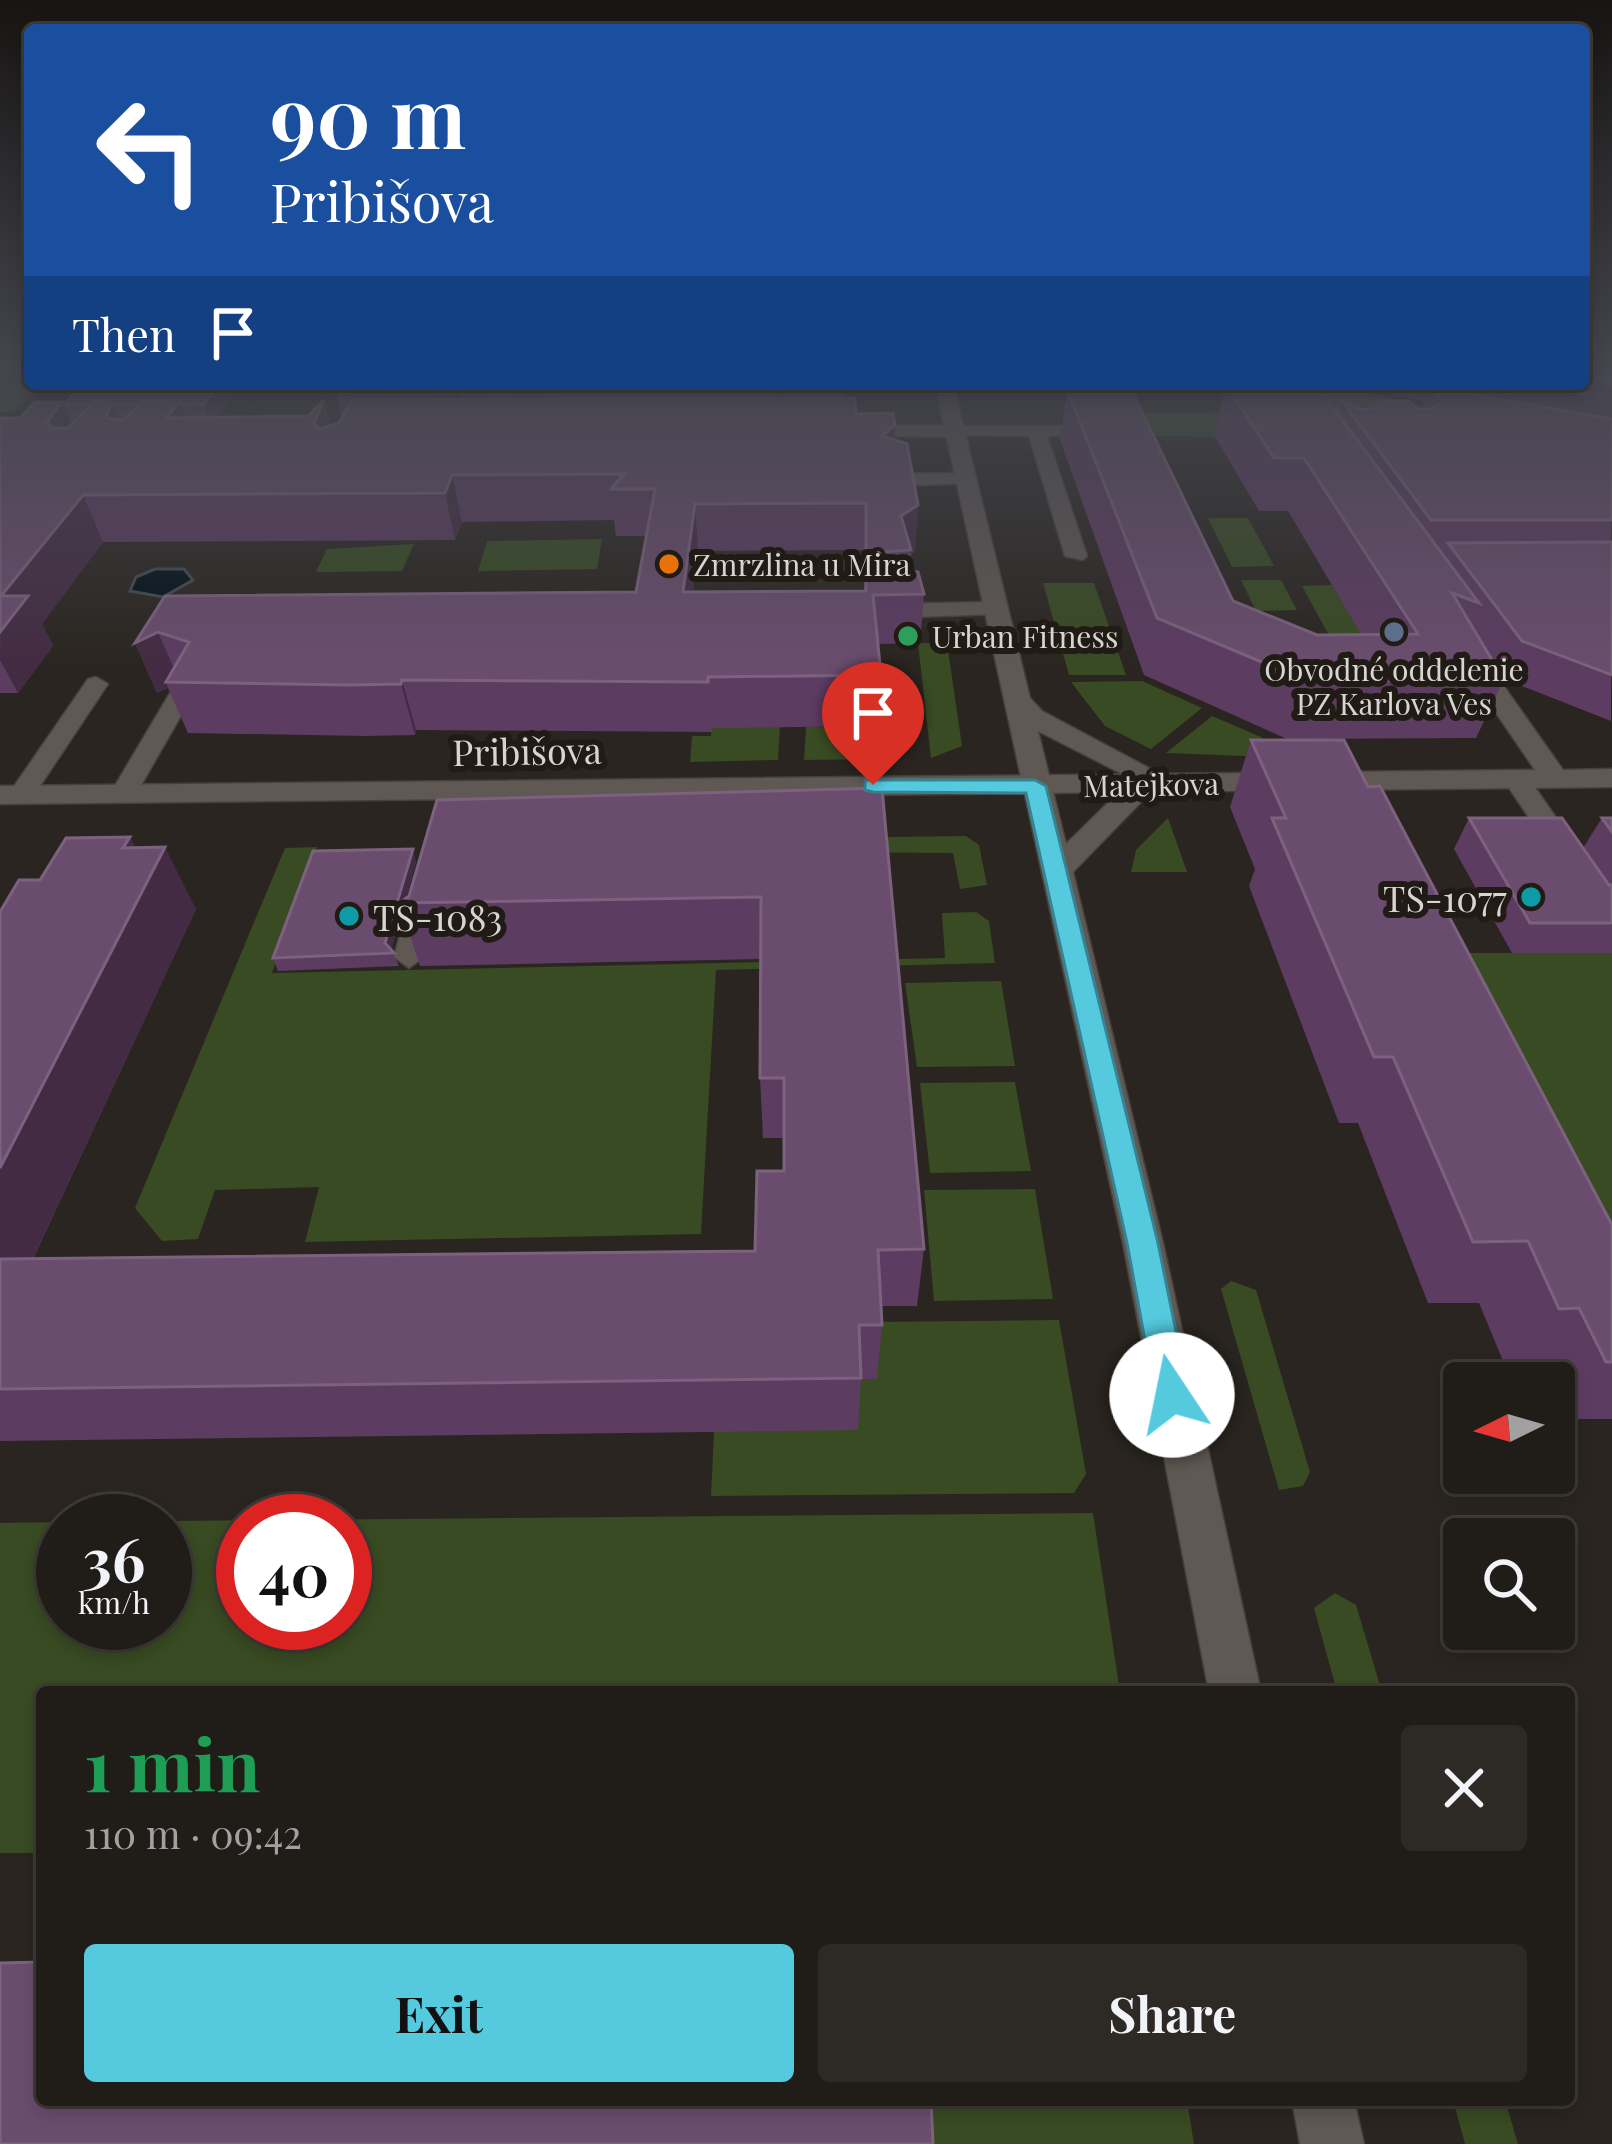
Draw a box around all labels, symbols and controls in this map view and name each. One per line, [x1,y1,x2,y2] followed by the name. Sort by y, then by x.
[270,58,466,170] text: 90 m
[72,72,228,228] icon: left
[270,165,494,237] text: Pribišova
[200,300,266,366] icon: arrive
[72,303,176,363] text: Then
[693,544,911,584] place label: Zmrzlina u Mira
[656,551,682,577] marker: Zmrzlina u Mira
[932,616,1118,656] place label: Urban Fitness
[1381,619,1407,645] marker: Obvodné oddelenie PZ Karlova Ves
[895,623,921,649] marker: Urban Fitness
[1264,649,1524,723] place label: Obvodné oddelenie PZ Karlova Ves
[822,662,924,785] pin
[840,680,906,746] icon: arrive
[452,725,602,775] street label: Pribišova
[1083,763,1219,805] street label: Matejkova
[1383,873,1507,921] place label: TS-1077
[1518,884,1544,910] marker: TS-1077
[373,892,502,940] place label: TS-1083
[336,903,362,929] marker: TS-1083
[1109,1332,1235,1458] position arrow
[1443,1362,1575,1494] north arrow
[1443,1362,1575,1650] map controls
[216,1494,372,1650] speed limit sign: 40
[83,1517,145,1597] text: 36
[1443,1518,1575,1650] button: search
[78,1582,150,1622] text: km/h
[84,1714,260,1810] text: 1 min
[1401,1725,1527,1851] button: close
[84,1807,302,1859] text: 110 m · 09:42
[84,1944,794,2082] button: Exit
[818,1944,1527,2082] button: Share

